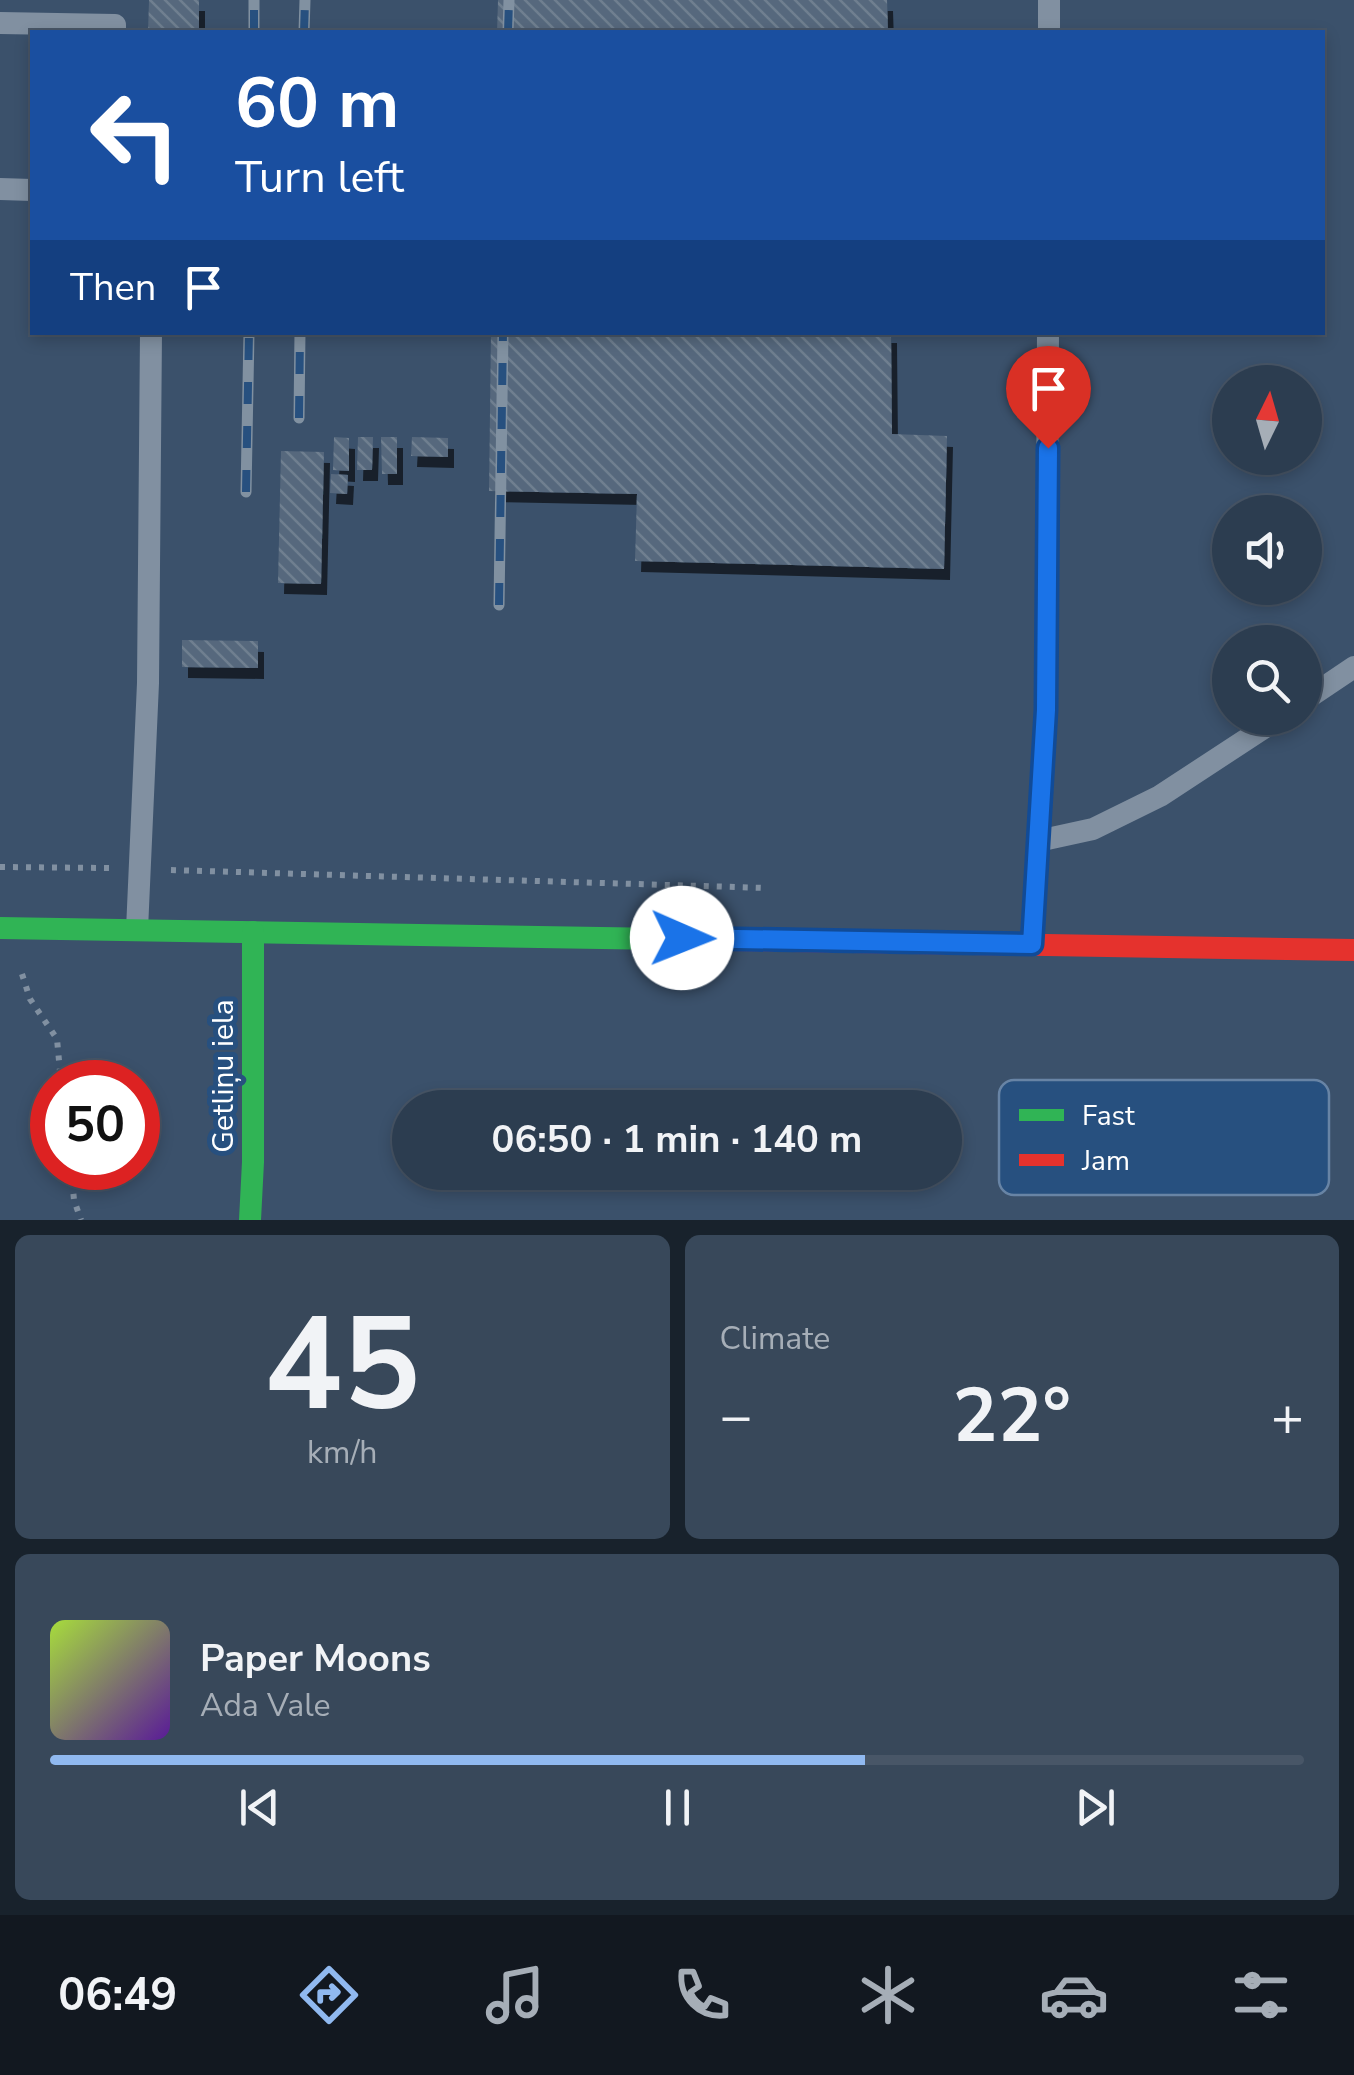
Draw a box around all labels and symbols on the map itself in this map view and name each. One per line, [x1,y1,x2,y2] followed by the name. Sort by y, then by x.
[1006,346,1091,449] pin
[1212,365,1322,475] north arrow
[630,886,734,990] position arrow
[203,999,244,1153] street label: Getliņu iela
[30,1060,160,1190] speed limit sign: 50
[999,1080,1329,1195] legend
[1082,1097,1135,1135] text: Fast
[1081,1142,1130,1180] text: Jam

